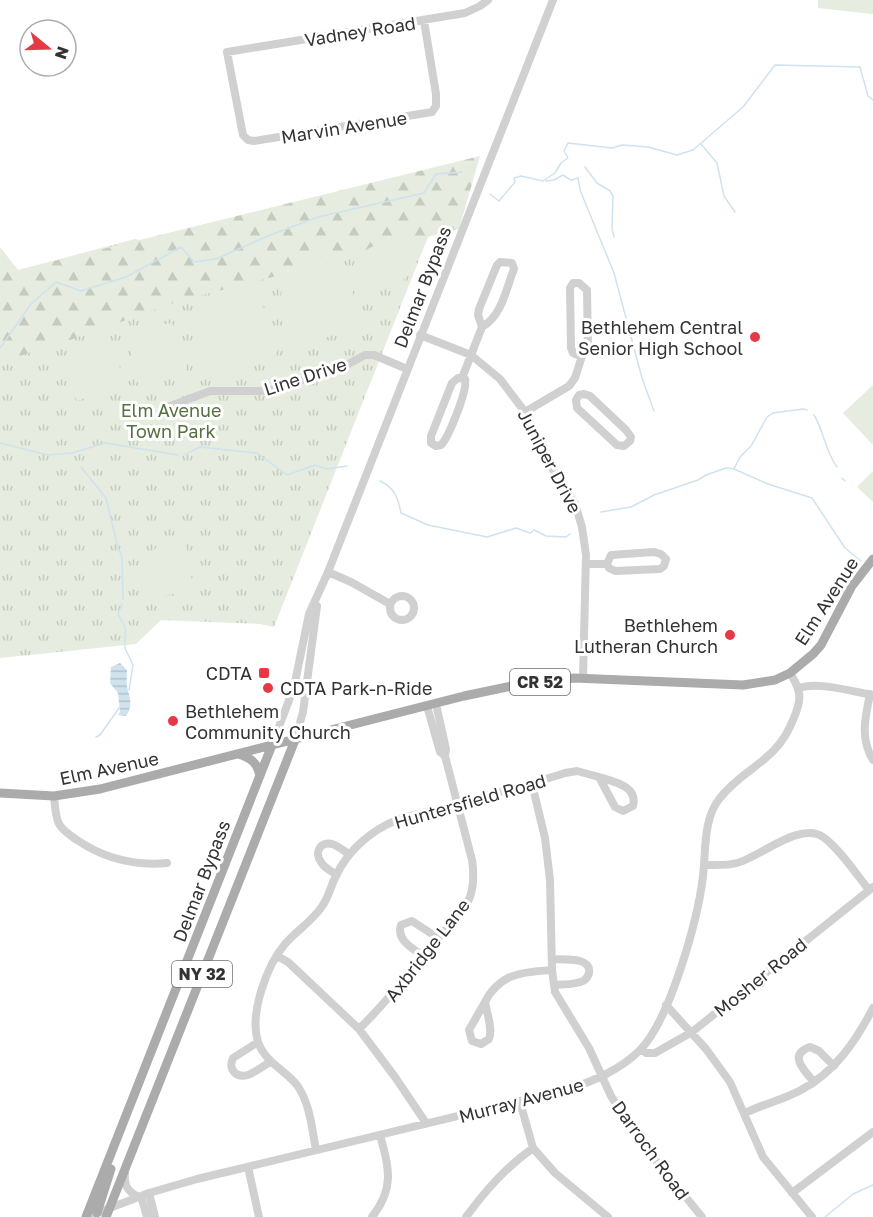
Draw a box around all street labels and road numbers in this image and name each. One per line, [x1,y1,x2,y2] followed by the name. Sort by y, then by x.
[303,11,417,51] street label: Vadney Road
[279,106,409,148] street label: Marvin Avenue
[389,223,455,351] street label: Delmar Bypass
[261,352,349,400] street label: Line Drive
[513,405,587,517] street label: Juniper Drive
[789,553,863,649] street label: Elm Avenue
[510,669,570,695] road number: CR 52
[57,747,161,789] street label: Elm Avenue
[392,769,548,833] street label: Huntersfield Road
[168,817,234,945] street label: Delmar Bypass
[380,894,474,1006] street label: Axbridge Lane
[709,933,811,1021] street label: Mosher Road
[172,961,232,987] road number: NY 32
[456,1073,586,1127] street label: Murray Avenue
[608,1096,694,1204] street label: Darroch Road

